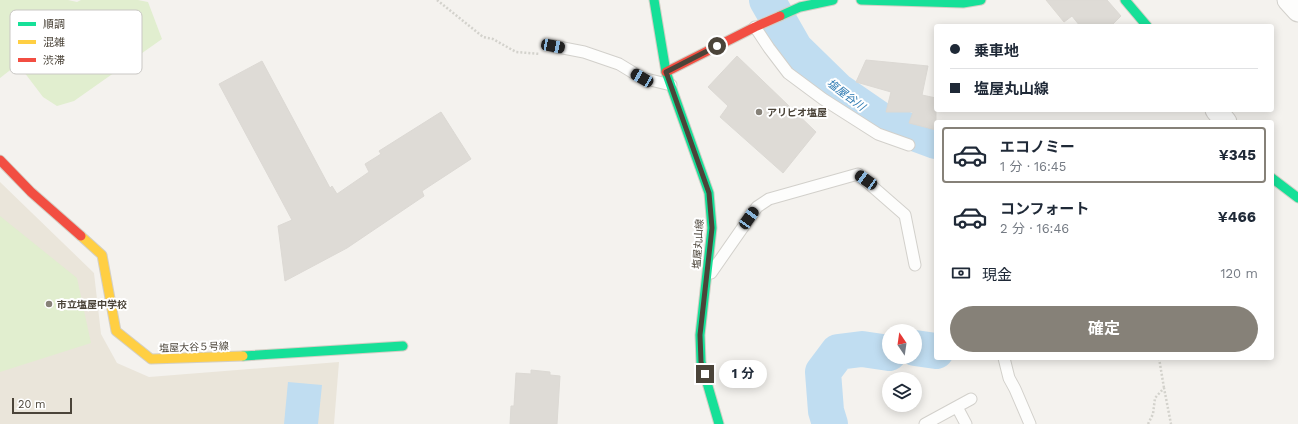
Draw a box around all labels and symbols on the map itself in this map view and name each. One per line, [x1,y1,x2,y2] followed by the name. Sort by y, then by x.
[10,10,142,74] legend
[43,18,65,31] text: 順調
[43,36,65,49] text: 混雑
[708,37,726,55] route start
[540,38,566,54] car
[43,54,65,67] text: 渋滞
[629,67,655,89] car
[825,77,868,114] water label: 塩屋谷川
[754,107,764,117] marker: アリピオ塩屋
[767,107,827,118] place label: アリピオ塩屋
[853,168,879,192] car
[737,205,761,231] car
[691,219,705,269] street label: 塩屋丸山線
[44,299,54,309] marker: 市立塩屋中学校
[57,299,127,310] place label: 市立塩屋中学校
[882,324,922,364] north arrow
[159,340,229,354] street label: 塩屋大谷５号線
[719,360,767,388] callout: 1 分
[696,365,714,383] route end
[12,396,72,415] scale bar

